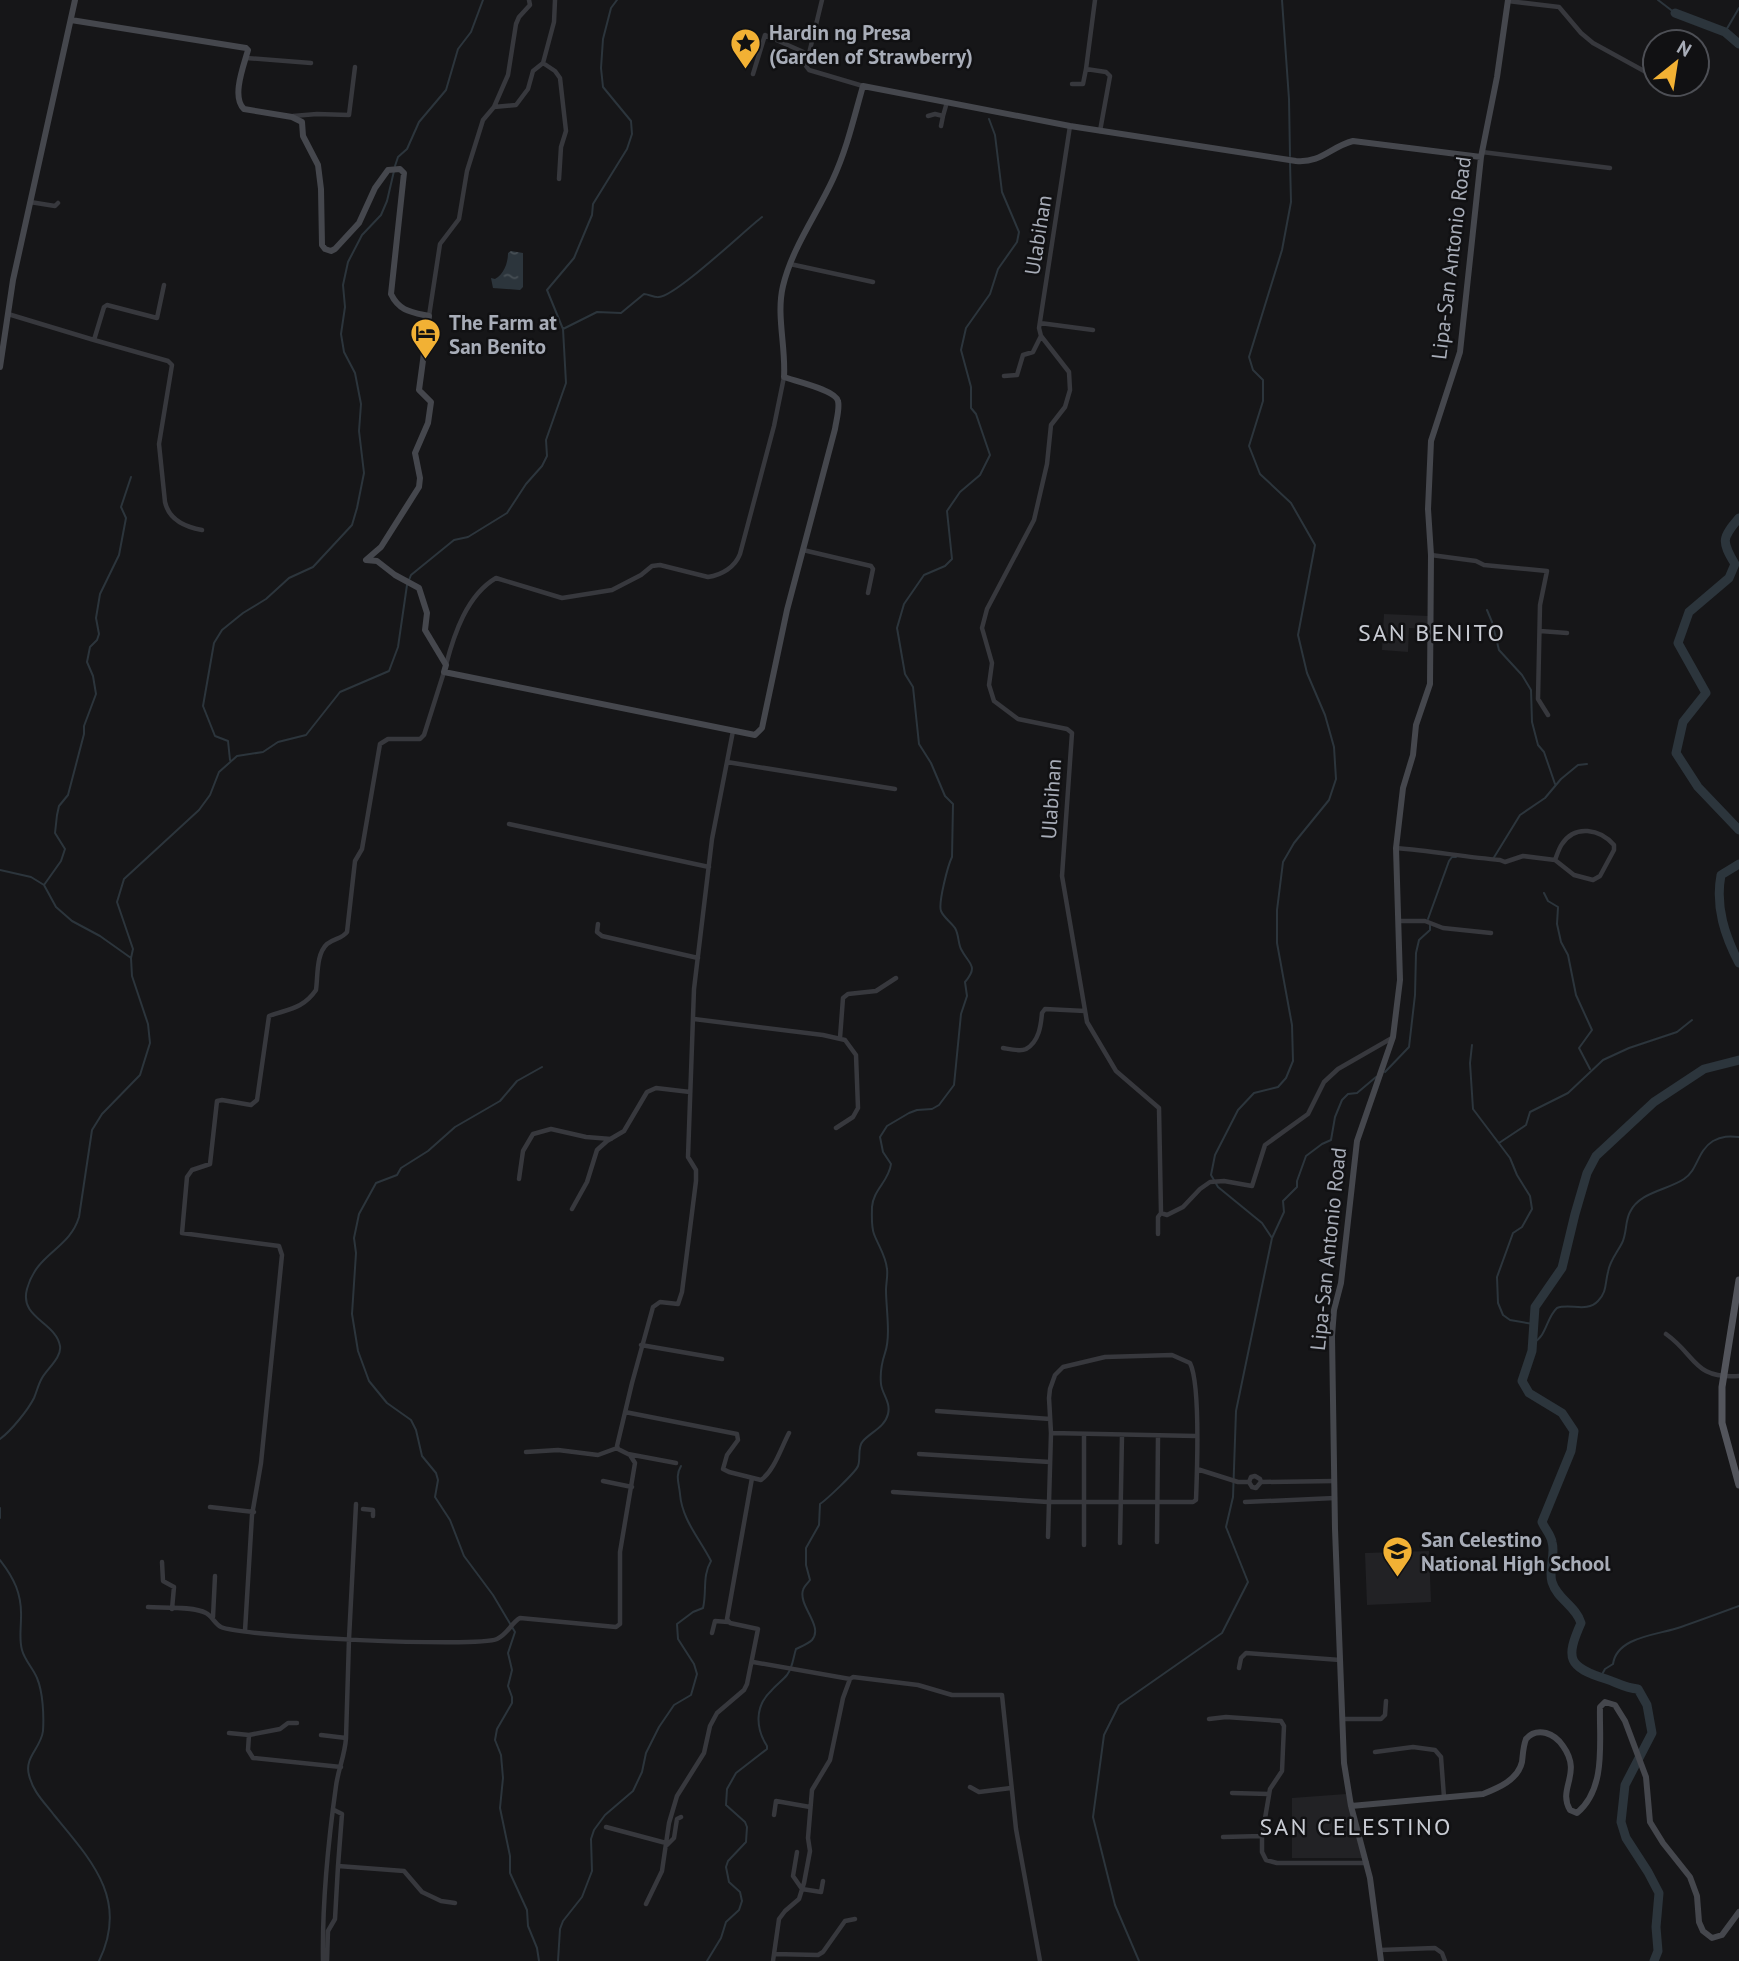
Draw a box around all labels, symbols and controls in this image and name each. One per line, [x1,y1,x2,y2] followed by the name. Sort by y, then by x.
[769,19,973,70] place label: Hardin ng Presa (Garden of Strawberry)
[729,27,763,71] place icon: Hardin ng Presa (Garden of Strawberry)
[1641,28,1711,98] north arrow
[1673,35,1696,62] text: N
[1425,155,1477,361] street label: Lipa-San Antonio Road
[1018,193,1058,277] street label: Ulabihan
[449,309,557,360] place label: The Farm at San Benito
[409,317,443,361] hotel icon: The Farm at San Benito
[1358,617,1506,648] district label: SAN BENITO
[1035,758,1067,840] street label: Ulabihan
[1304,1146,1352,1352] street label: Lipa-San Antonio Road
[1421,1526,1611,1577] place label: San Celestino National High School
[1381,1534,1415,1578] school or university icon: San Celestino National High School
[1260,1811,1452,1842] district label: SAN CELESTINO

